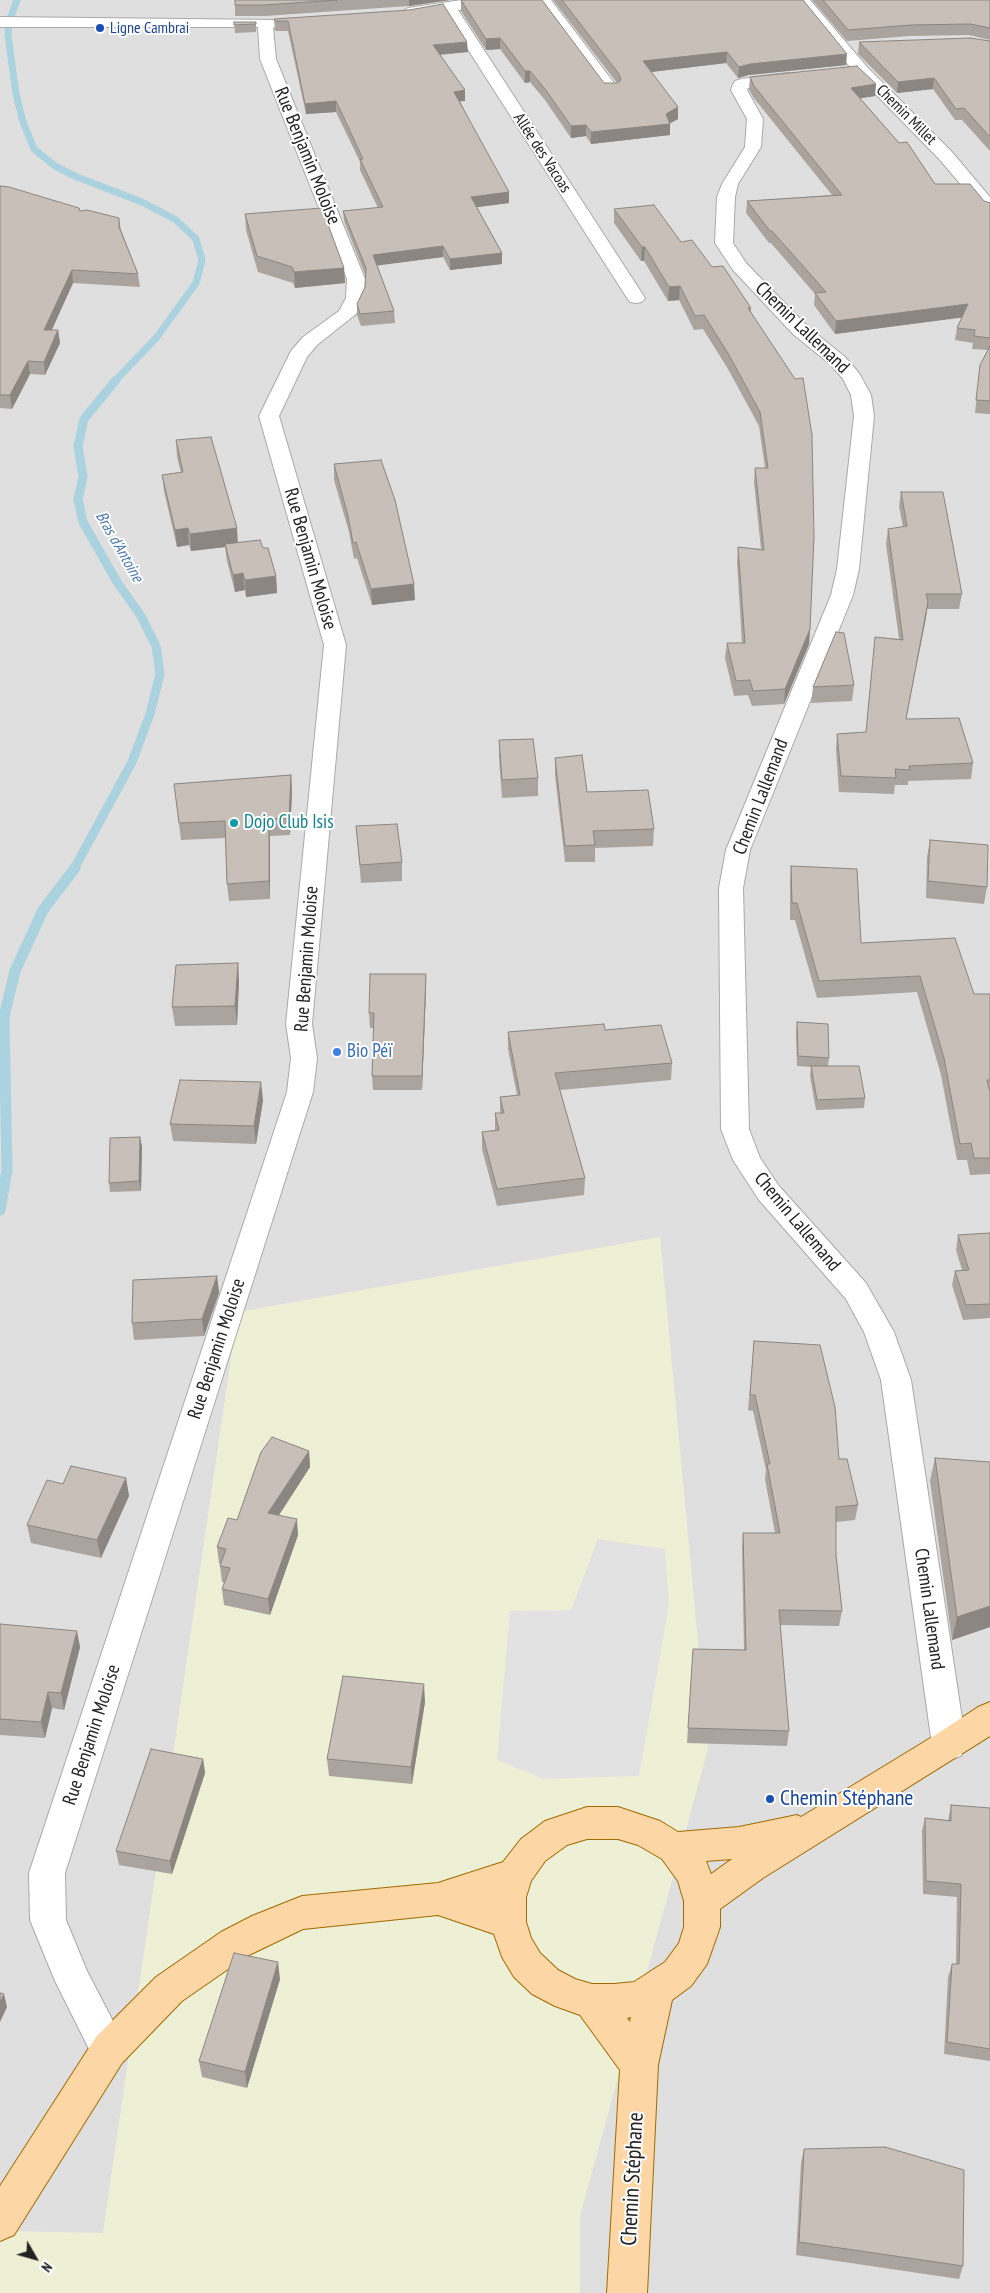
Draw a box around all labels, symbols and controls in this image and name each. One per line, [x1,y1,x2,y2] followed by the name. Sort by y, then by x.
[110,18,189,38] place label: Ligne Cambrai
[94,22,106,34] marker: Ligne Cambrai
[872,81,940,149] street label: Chemin Millet
[269,84,345,228] street label: Rue Benjamin Moloise
[509,110,575,196] street label: Allée des Vacoas
[750,277,854,379] street label: Chemin Lallemand
[279,486,341,632] street label: Rue Benjamin Moloise
[91,508,147,586] water label: Bras d'Antoine
[728,736,794,858] street label: Chemin Lallemand
[244,812,334,834] place label: Dojo Club Isis
[228,817,240,829] marker: Dojo Club Isis
[291,885,323,1033] street label: Rue Benjamin Moloise
[347,1041,392,1063] place label: Bio Péï
[331,1046,343,1058] marker: Bio Péï
[749,1168,845,1276] street label: Chemin Lallemand
[184,1276,250,1422] street label: Rue Benjamin Moloise
[909,1547,949,1671] street label: Chemin Lallemand
[59,1662,125,1808] street label: Rue Benjamin Moloise
[780,1786,913,1812] place label: Chemin Stéphane
[764,1793,776,1805] marker: Chemin Stéphane
[616,2112,650,2246] street label: Chemin Stéphane
[10,2233,60,2283] north arrow
[37,2259,56,2276] text: N

